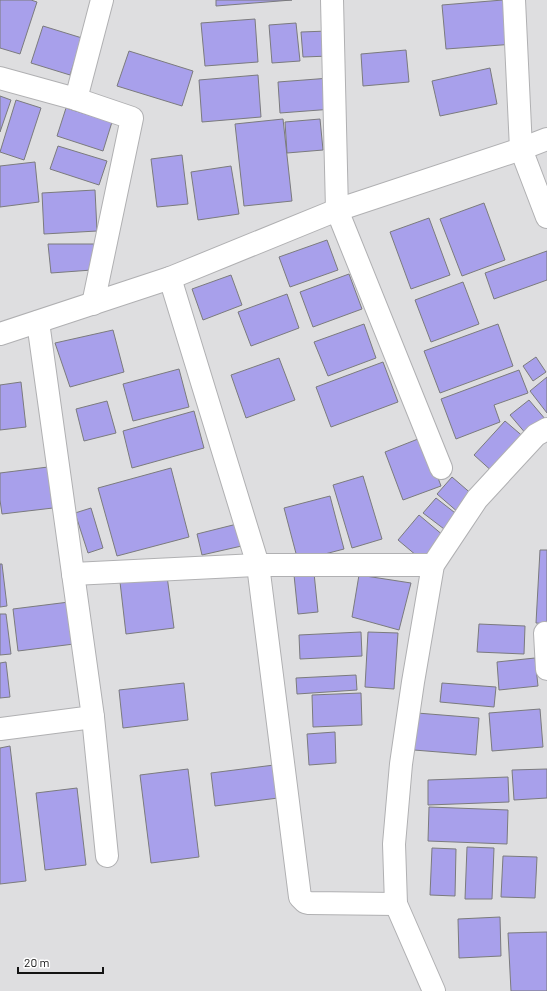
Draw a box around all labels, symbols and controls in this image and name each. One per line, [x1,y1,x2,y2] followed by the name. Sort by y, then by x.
[18,949,103,975] scale bar
[24,955,50,969] text: 20 m

